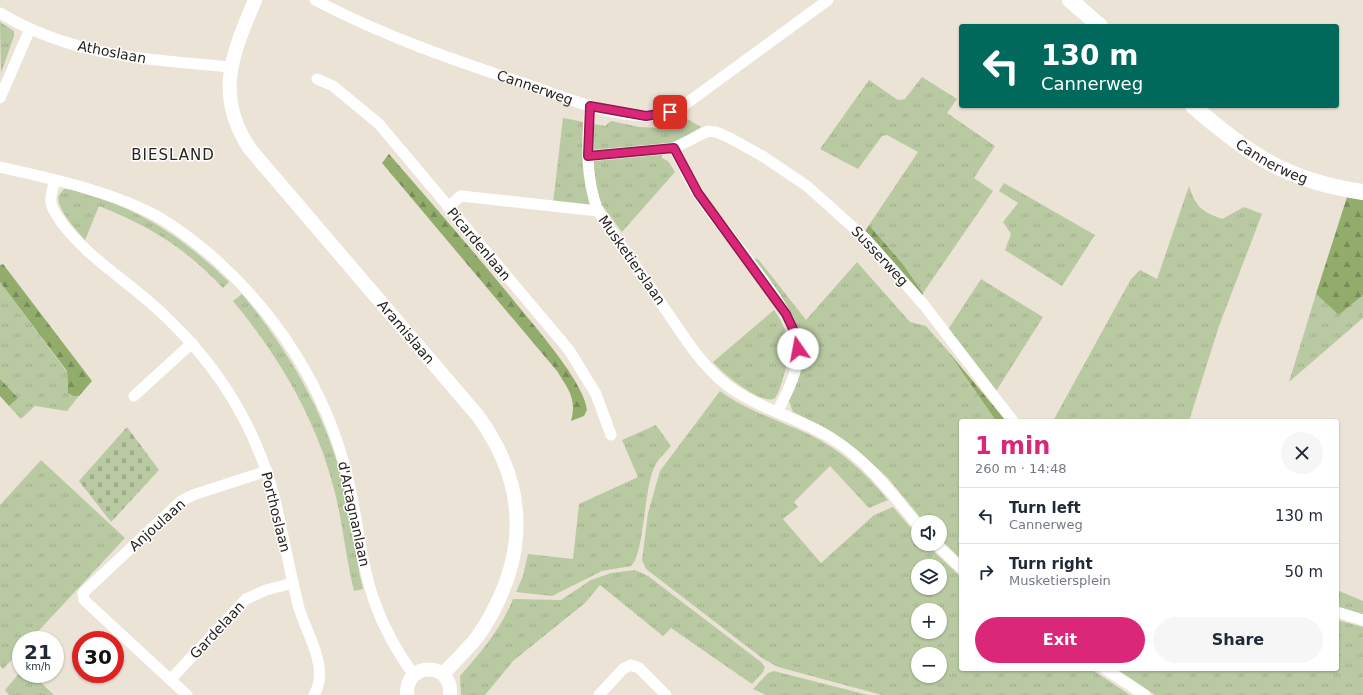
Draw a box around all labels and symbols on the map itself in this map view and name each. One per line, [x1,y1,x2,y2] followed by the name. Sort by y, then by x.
[76,38,148,66] street label: Athoslaan
[495,67,575,108] street label: Cannerweg
[653,95,687,129] pin
[1233,136,1310,187] street label: Cannerweg
[131,146,215,164] district label: BIESLAND
[444,204,514,284] street label: Picardenlaan
[595,212,669,308] street label: Musketierslaan
[848,223,912,289] street label: Susserweg
[375,297,438,367] street label: Aramislaan
[777,328,819,370] position arrow
[335,460,373,568] street label: d'Artagnanlaan
[258,470,294,554] street label: Porthoslaan
[126,496,188,554] street label: Anjoulaan
[186,598,248,662] street label: Gardelaan
[72,631,124,683] speed limit sign: 30

